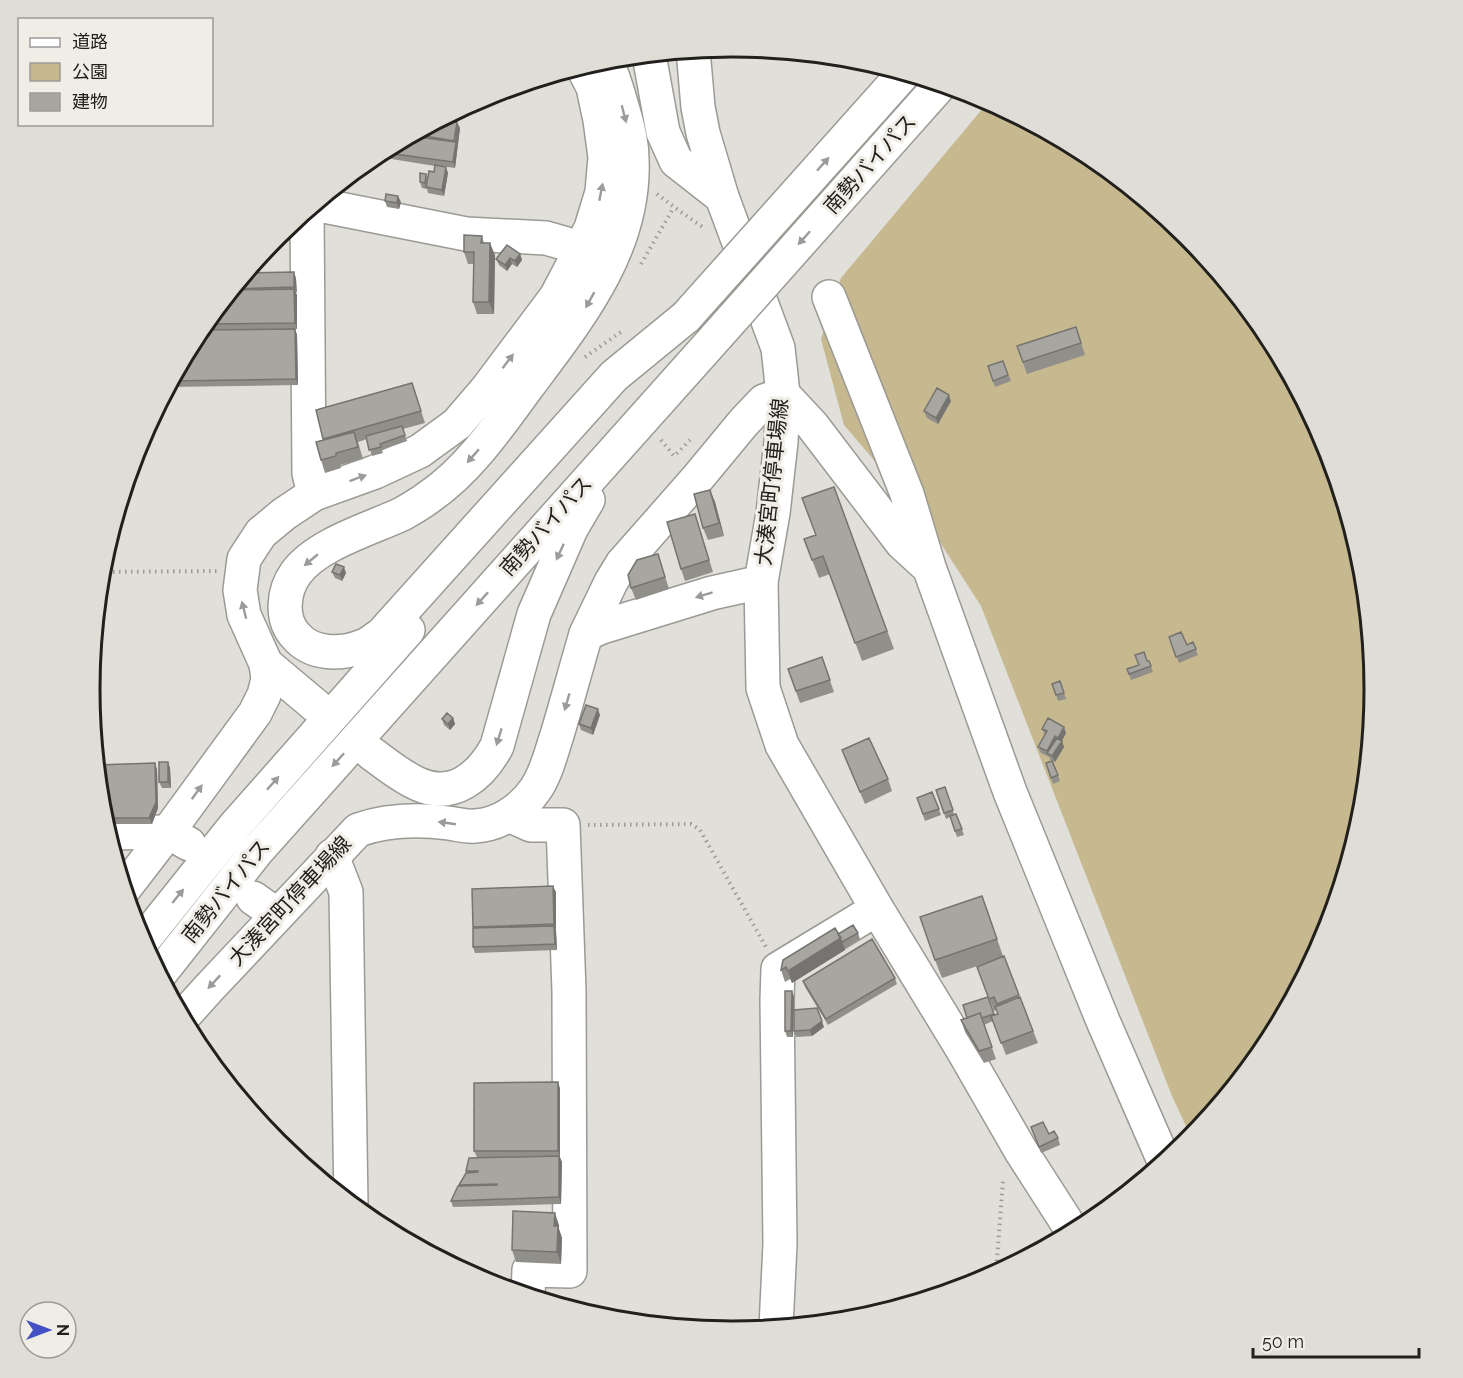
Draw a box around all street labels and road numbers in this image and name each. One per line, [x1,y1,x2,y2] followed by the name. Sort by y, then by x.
[818,109,921,219] street label: 南勢バイパス
[750,397,793,567] street label: 大湊宮町停車場線
[494,471,597,581] street label: 南勢バイパス
[223,831,356,971] street label: 大湊宮町停車場線
[176,834,275,947] street label: 南勢バイパス

